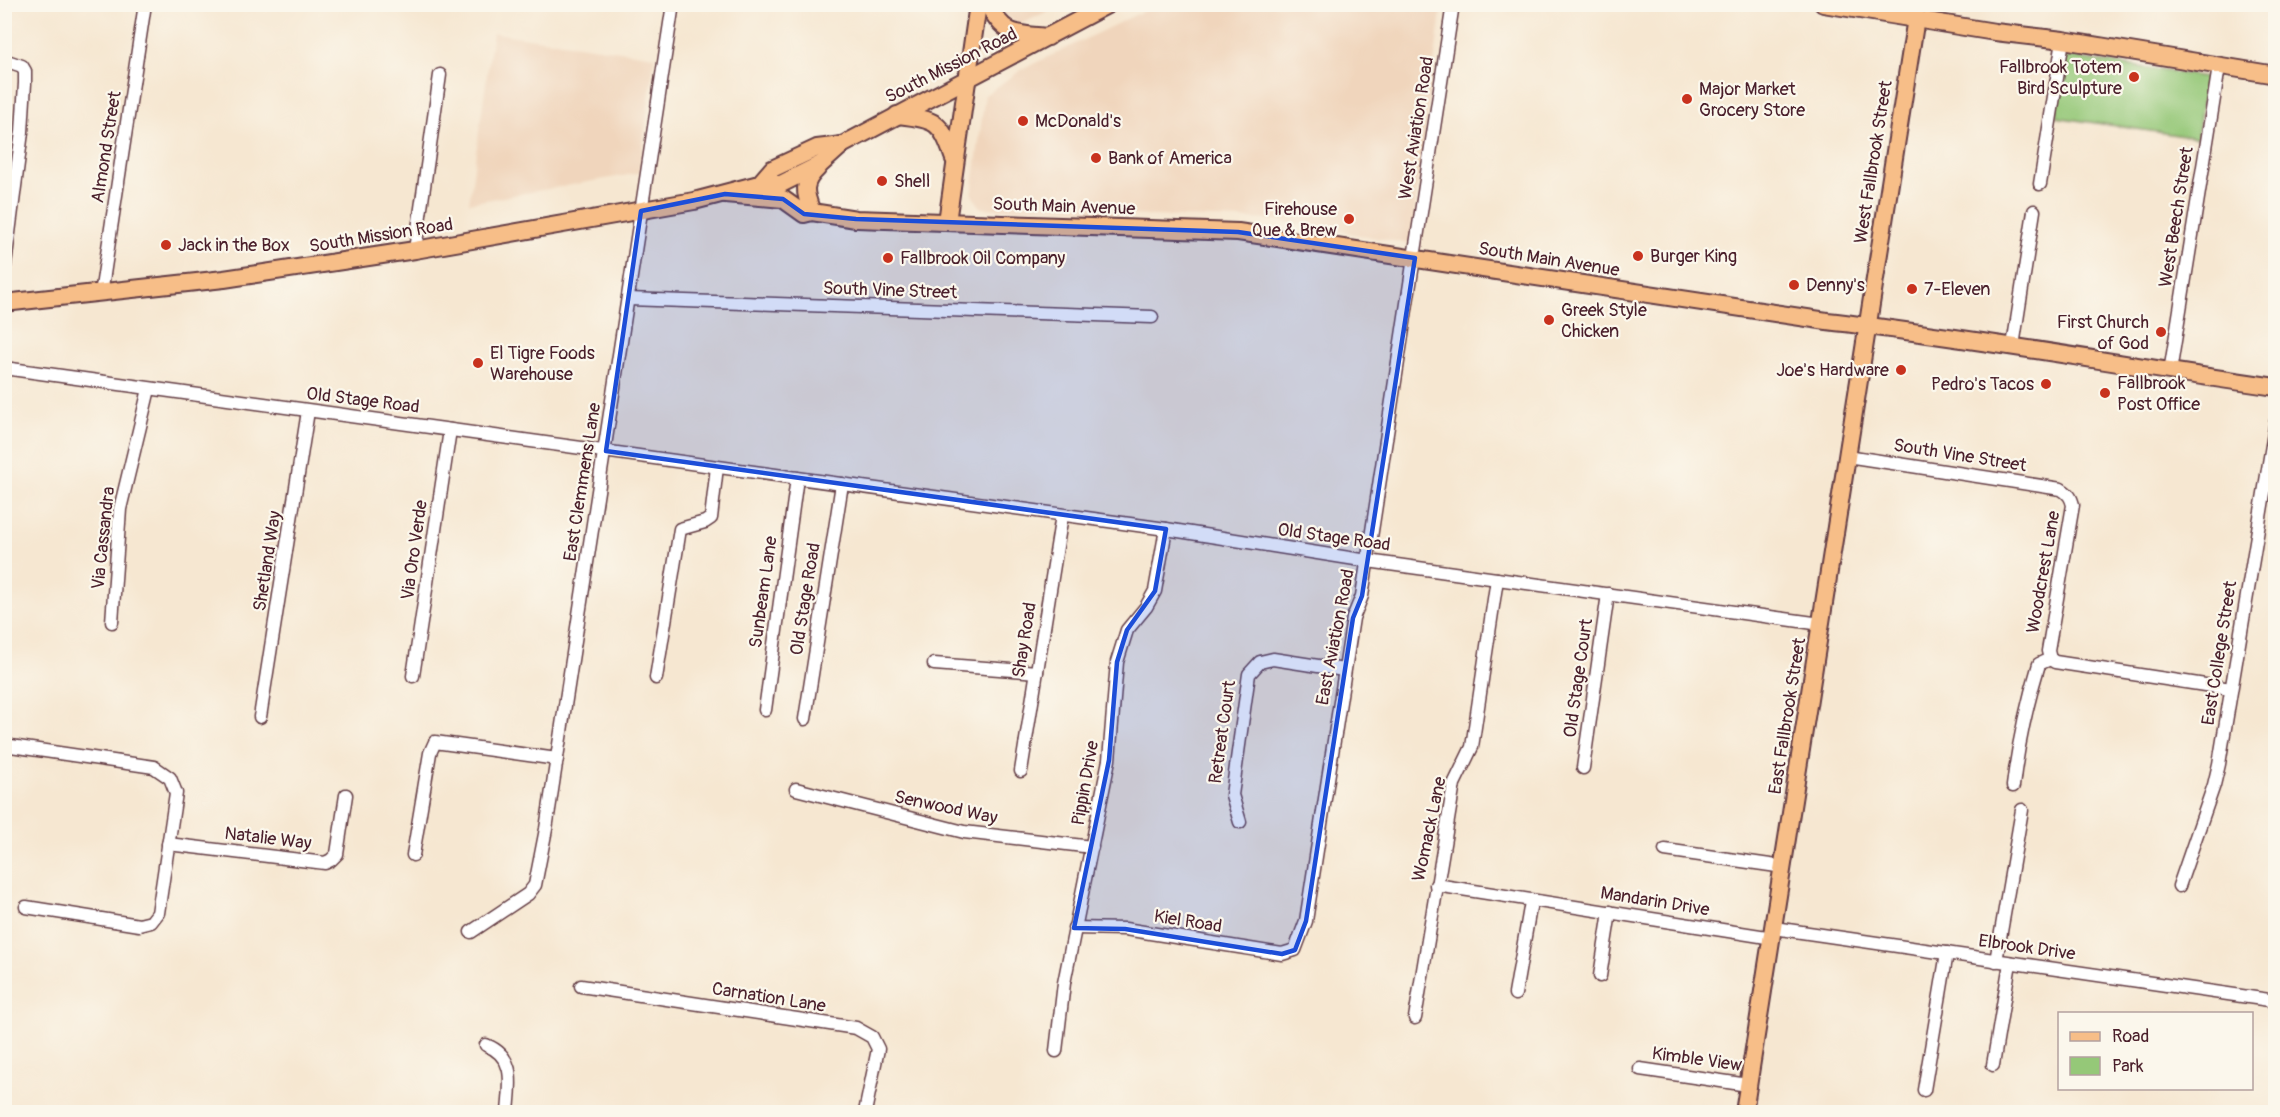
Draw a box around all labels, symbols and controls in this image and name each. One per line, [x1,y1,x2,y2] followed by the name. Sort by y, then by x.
[881,22,1021,109] street label: South Mission Road
[1394,55,1439,201] street label: West Aviation Road
[1999,56,2122,100] place label: Fallbrook Totem Bird Sculpture
[2127,70,2141,84] marker: Fallbrook Totem Bird Sculpture
[1699,78,1805,122] place label: Major Market Grocery Store
[1849,78,1898,245] street label: West Fallbrook Street
[86,89,127,205] street label: Almond Street
[1680,92,1694,106] marker: Major Market Grocery Store
[1035,110,1121,133] place label: McDonald's
[1016,114,1030,128] marker: McDonald's
[2154,145,2199,289] street label: West Beech Street
[1108,147,1232,170] place label: Bank of America
[1089,151,1103,165] marker: Bank of America
[894,170,930,193] place label: Shell
[875,174,889,188] marker: Shell
[992,193,1136,220] street label: South Main Avenue
[1252,198,1337,242] place label: Firehouse Que & Brew
[1342,212,1356,226] marker: Firehouse Que & Brew
[308,213,455,258] street label: South Mission Road
[178,234,290,257] place label: Jack in the Box
[1477,237,1621,282] street label: South Main Avenue
[159,238,173,252] marker: Jack in the Box
[1650,245,1737,268] place label: Burger King
[900,247,1066,270] place label: Fallbrook Oil Company
[1631,249,1645,263] marker: Burger King
[881,251,895,265] marker: Fallbrook Oil Company
[1806,274,1865,297] place label: Denny's
[822,277,958,304] street label: South Vine Street
[1787,278,1801,292] marker: Denny's
[1924,278,1991,301] place label: 7-Eleven
[1905,282,1919,296] marker: 7-Eleven
[1561,299,1647,343] place label: Greek Style Chicken
[2057,311,2149,355] place label: First Church of God
[1542,313,1556,327] marker: Greek Style Chicken
[2154,325,2168,339] marker: First Church of God
[490,342,595,386] place label: El Tigre Foods Warehouse
[471,356,485,370] marker: El Tigre Foods Warehouse
[1776,359,1889,382] place label: Joe's Hardware
[1894,363,1908,377] marker: Joe's Hardware
[2117,372,2200,416] place label: Fallbrook Post Office
[1931,373,2034,396] place label: Pedro's Tacos
[2039,377,2053,391] marker: Pedro's Tacos
[305,382,421,419] street label: Old Stage Road
[2098,386,2112,400] marker: Fallbrook Post Office
[559,401,606,563] street label: East Clemmens Lane
[1892,434,2029,477] street label: South Vine Street
[87,485,120,591] street label: Via Cassandra
[396,498,433,602] street label: Via Oro Verde
[248,509,287,613] street label: Shetland Way
[2021,509,2066,635] street label: Woodcrest Lane
[1276,518,1392,557] street label: Old Stage Road
[744,535,783,650] street label: Sunbeam Lane
[785,541,826,657] street label: Old Stage Road
[1311,567,1360,707] street label: East Aviation Road
[2197,579,2242,727] street label: East College Street
[1007,601,1042,680] street label: Shay Road
[1559,616,1598,739] street label: Old Stage Court
[1764,635,1811,796] street label: East Fallbrook Street
[1204,678,1241,785] street label: Retreat Court
[1067,739,1104,827] street label: Pippin Drive
[1407,775,1452,884] street label: Womack Lane
[892,785,1000,830] street label: Senwood Way
[223,822,313,855] street label: Natalie Way
[1599,882,1711,921] street label: Mandarin Drive
[1152,905,1224,938] street label: Kiel Road
[1977,929,2077,966] street label: Elbrook Drive
[710,977,828,1018] street label: Carnation Lane
[2058,1012,2253,1090] legend
[2112,1025,2149,1048] text: Road
[1651,1042,1743,1077] street label: Kimble View
[2112,1055,2144,1078] text: Park

